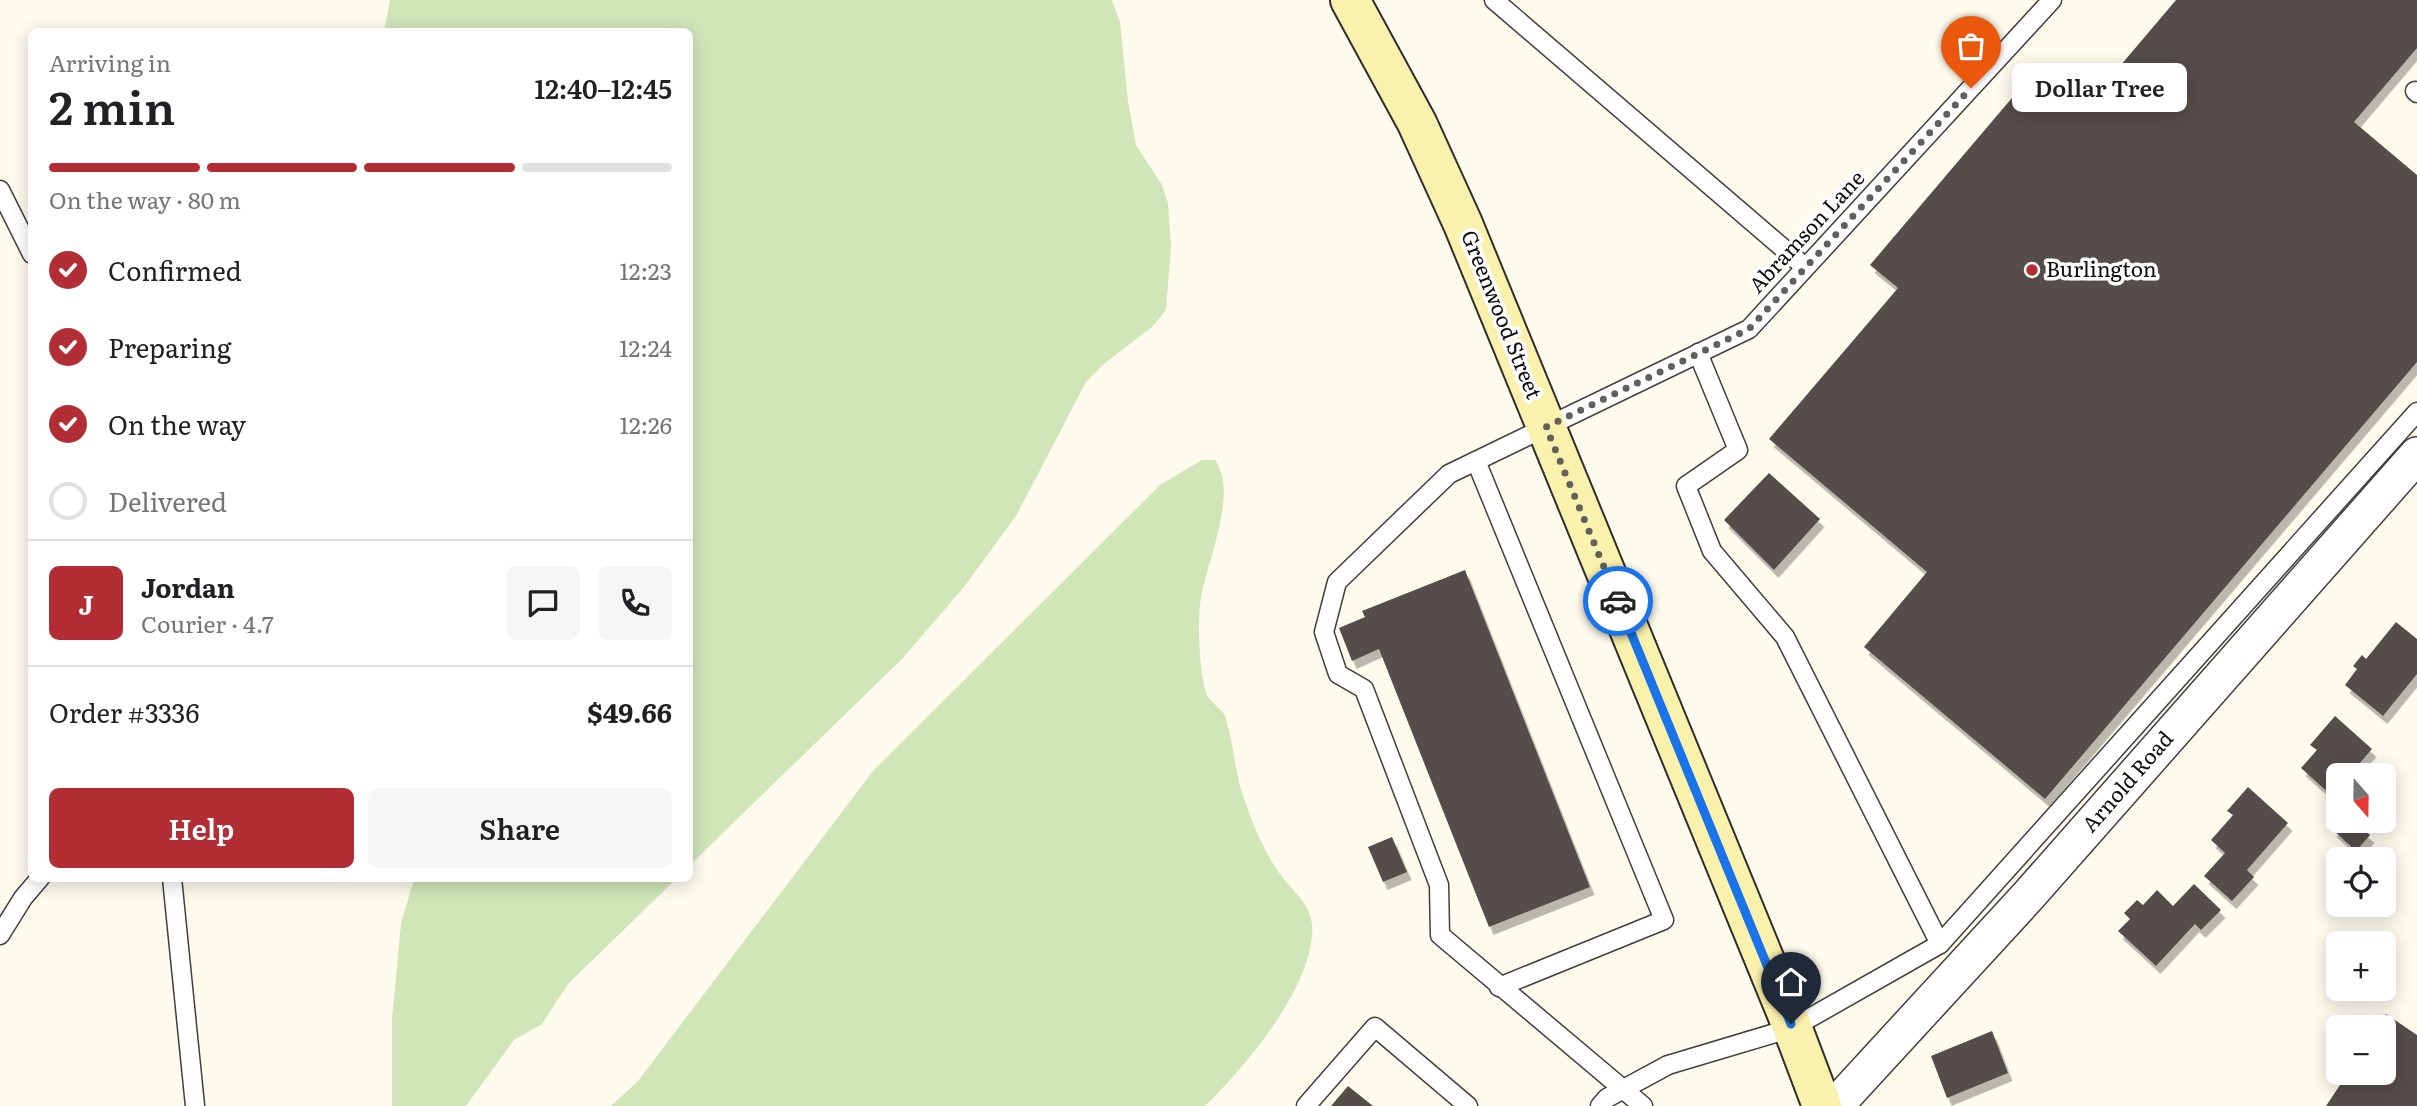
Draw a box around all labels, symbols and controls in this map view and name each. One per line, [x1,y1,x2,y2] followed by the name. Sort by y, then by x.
[1941,16,2001,88] pin
[1952,27,1990,65] icon: bag
[49,45,171,79] text: Arriving in
[2013,64,2188,112] callout: Dollar Tree
[534,68,672,107] text: 12:40–12:45
[2034,70,2165,104] text: Dollar Tree
[49,71,175,139] text: 2 min
[1740,162,1870,299] street label: Abramson Lane
[49,182,241,216] text: On the way · 80 m
[1455,225,1552,404] street label: Greenwood Street
[108,250,242,289] text: Confirmed
[49,251,87,289] icon: check
[2046,252,2157,283] place label: Burlington
[619,253,672,287] text: 12:23
[2024,262,2040,278] marker: Burlington
[108,327,231,366] text: Preparing
[49,328,87,366] icon: check
[619,330,672,364] text: 12:24
[108,404,246,443] text: On the way
[49,405,87,443] icon: check
[620,407,672,441] text: 12:26
[108,481,227,520] text: Delivered
[506,566,580,640] button: chat
[598,566,672,640] button: phone
[1583,566,1653,636] courier
[141,567,235,606] text: Jordan
[1599,582,1637,620] icon: car
[79,584,93,623] text: J
[141,606,274,640] text: Courier · 4.7
[49,692,199,731] text: Order #3336
[587,692,672,731] text: $49.66
[2073,723,2179,838] street label: Arnold Road
[2326,763,2396,833] north arrow
[2326,763,2396,1085] map controls
[49,788,354,868] button: Help
[368,788,672,868] button: Share
[2326,847,2396,917] button: locate
[2326,931,2396,1001] button: +
[1761,952,1821,1024] pin
[1772,963,1810,1001] icon: home
[2326,1015,2396,1085] button: −

